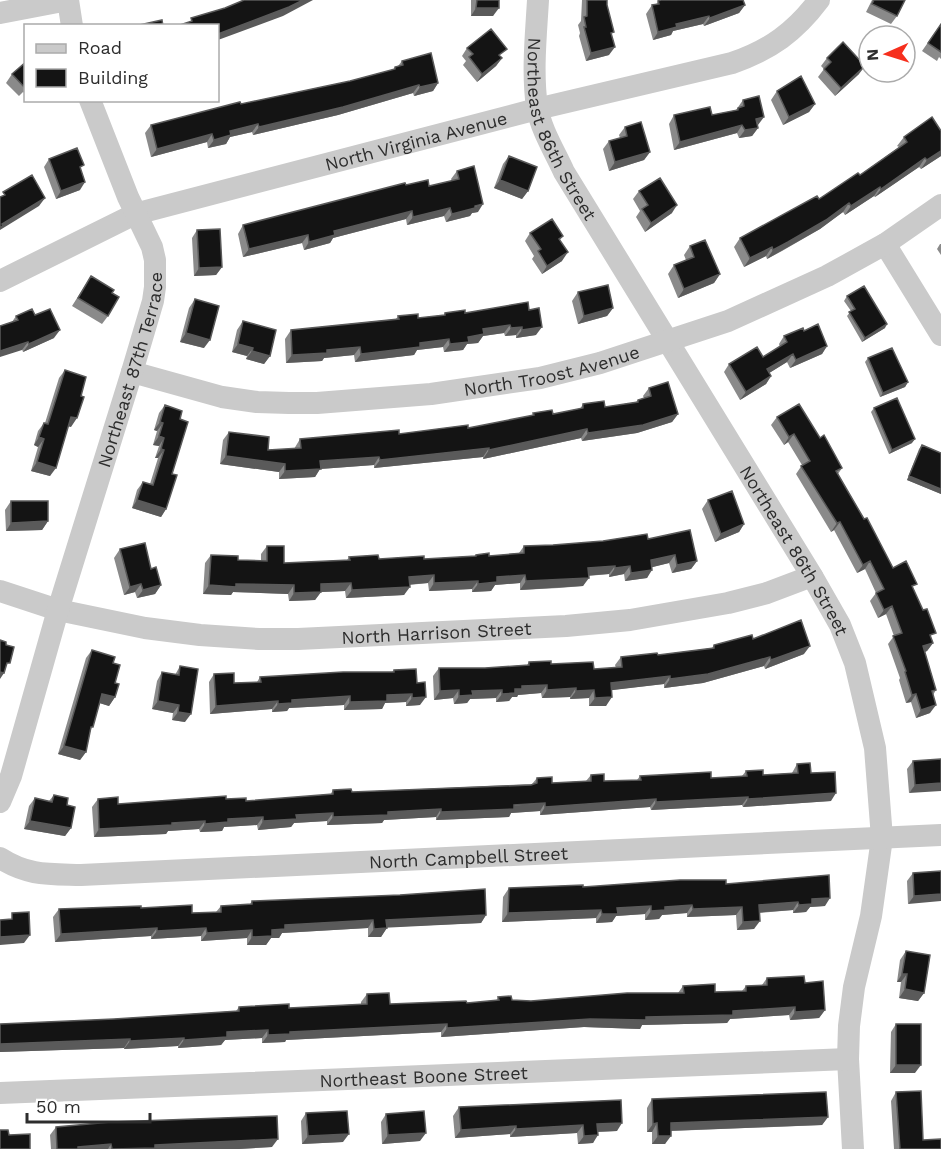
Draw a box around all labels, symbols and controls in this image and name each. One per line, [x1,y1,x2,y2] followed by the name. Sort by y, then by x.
[24,24,219,102] legend
[857,24,917,84] north arrow
[78,37,122,58] text: Road
[524,37,602,224] street label: Northeast 86th Street
[863,48,882,61] text: N
[78,67,148,88] text: Building
[322,107,509,174] street label: North Virginia Avenue
[93,272,166,470] street label: Northeast 87th Terrace
[462,340,642,400] street label: North Troost Avenue
[736,461,854,638] street label: Northeast 86th Street
[341,617,532,647] street label: North Harrison Street
[369,842,569,872] street label: North Campbell Street
[319,1061,529,1091] street label: Northeast Boone Street
[27,1086,150,1124] scale bar
[36,1096,81,1117] text: 50 m

